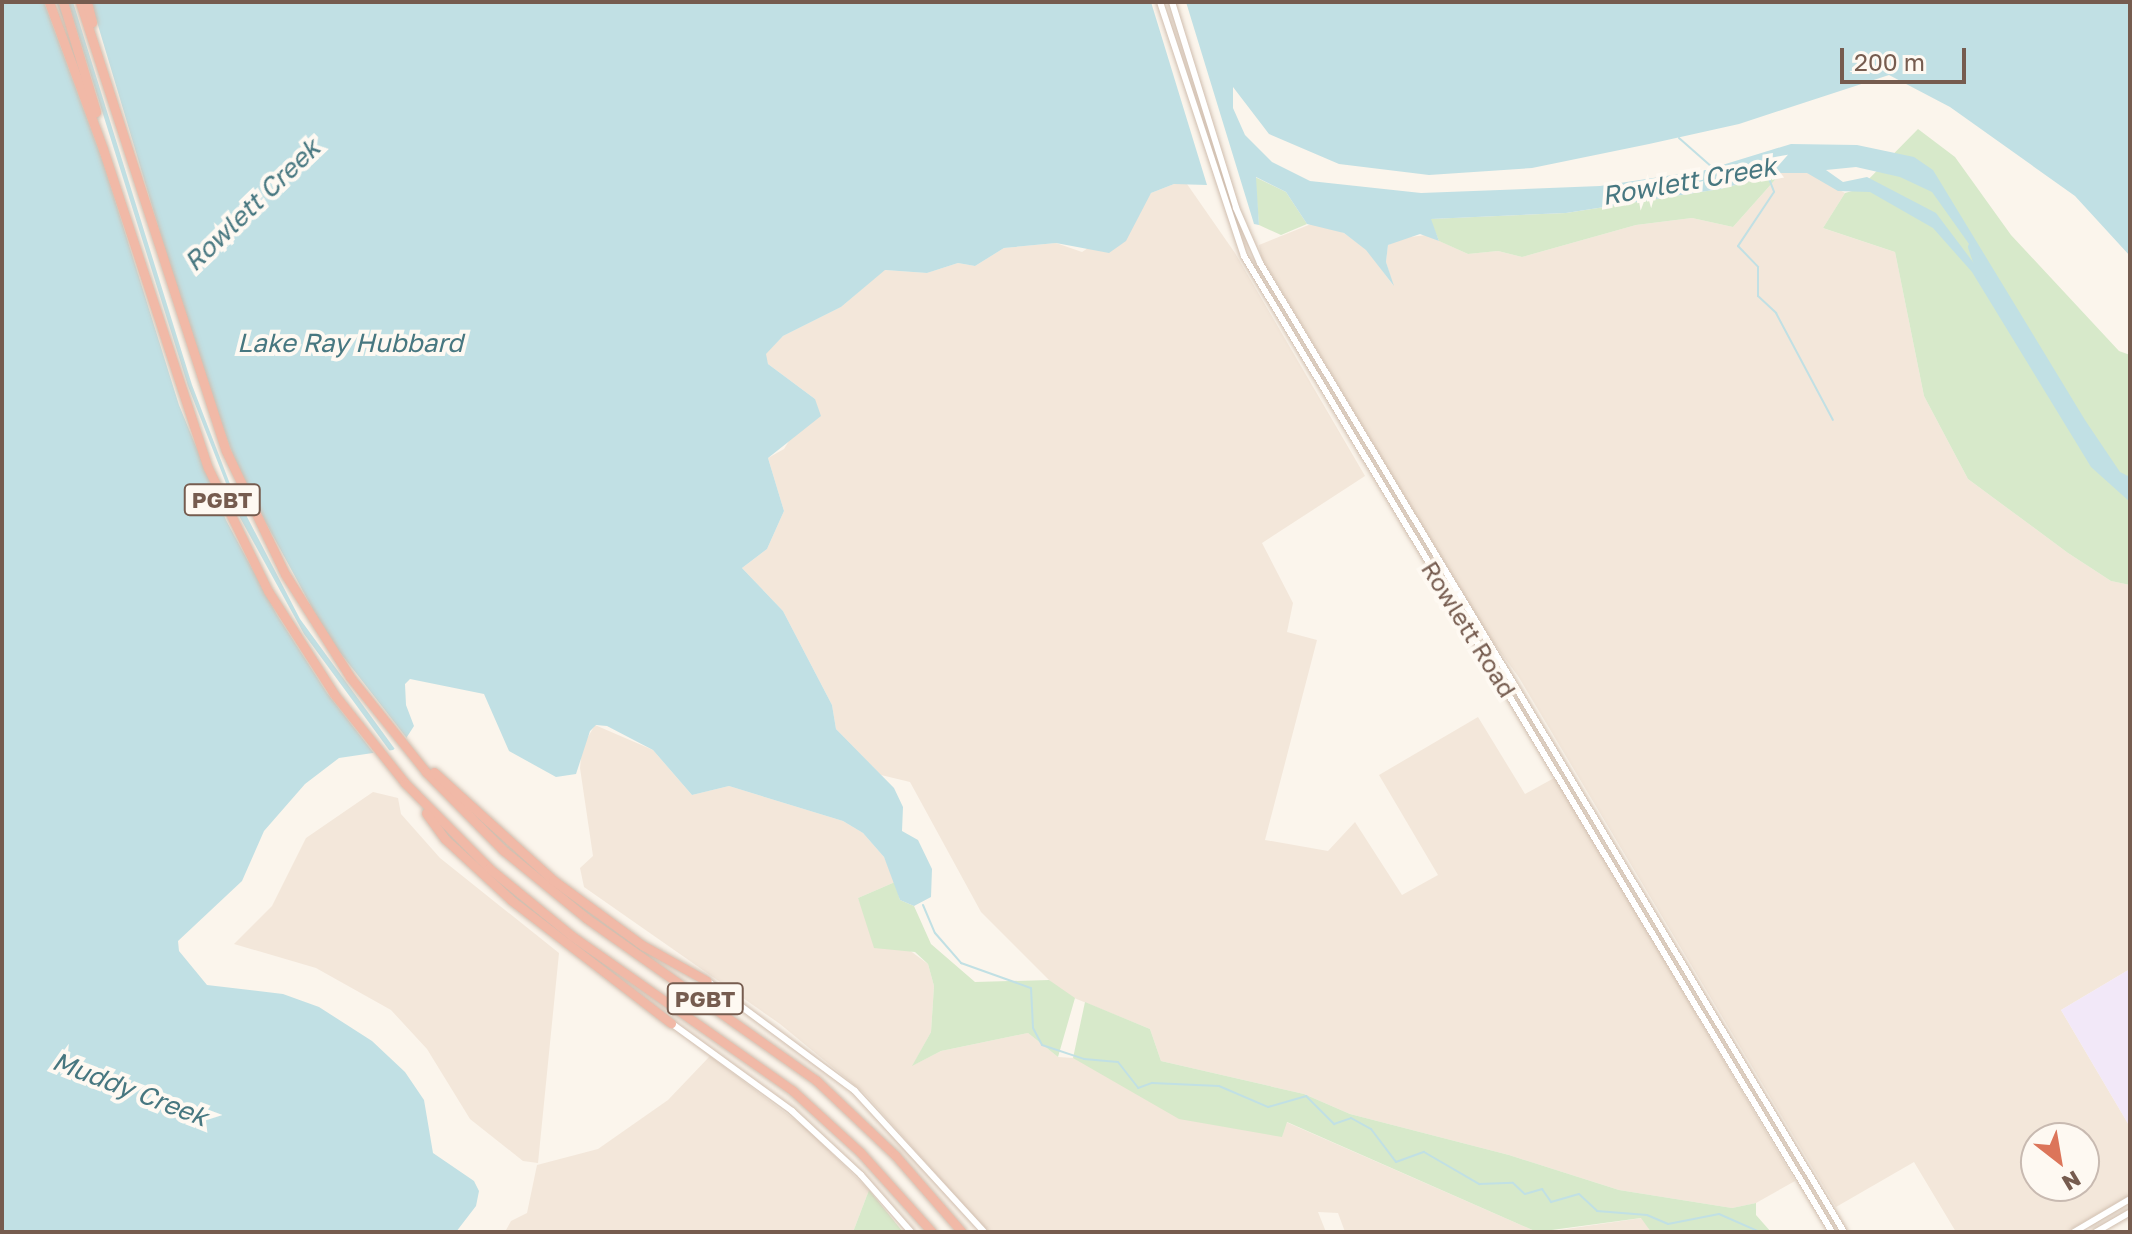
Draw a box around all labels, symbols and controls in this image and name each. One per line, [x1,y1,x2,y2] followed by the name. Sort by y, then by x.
[1844,32,1970,82] scale bar
[1854,47,1925,76] text: 200 m
[178,133,326,277] water label: Rowlett Creek
[1599,150,1779,212] water label: Rowlett Creek
[237,327,463,359] water label: Lake Ray Hubbard
[182,482,262,518] road number: PGBT
[1416,556,1522,702] street label: Rowlett Road
[665,981,745,1017] road number: PGBT
[48,1045,212,1133] water label: Muddy Creek
[2020,1122,2100,1202] north arrow
[2057,1165,2086,1197] text: N

